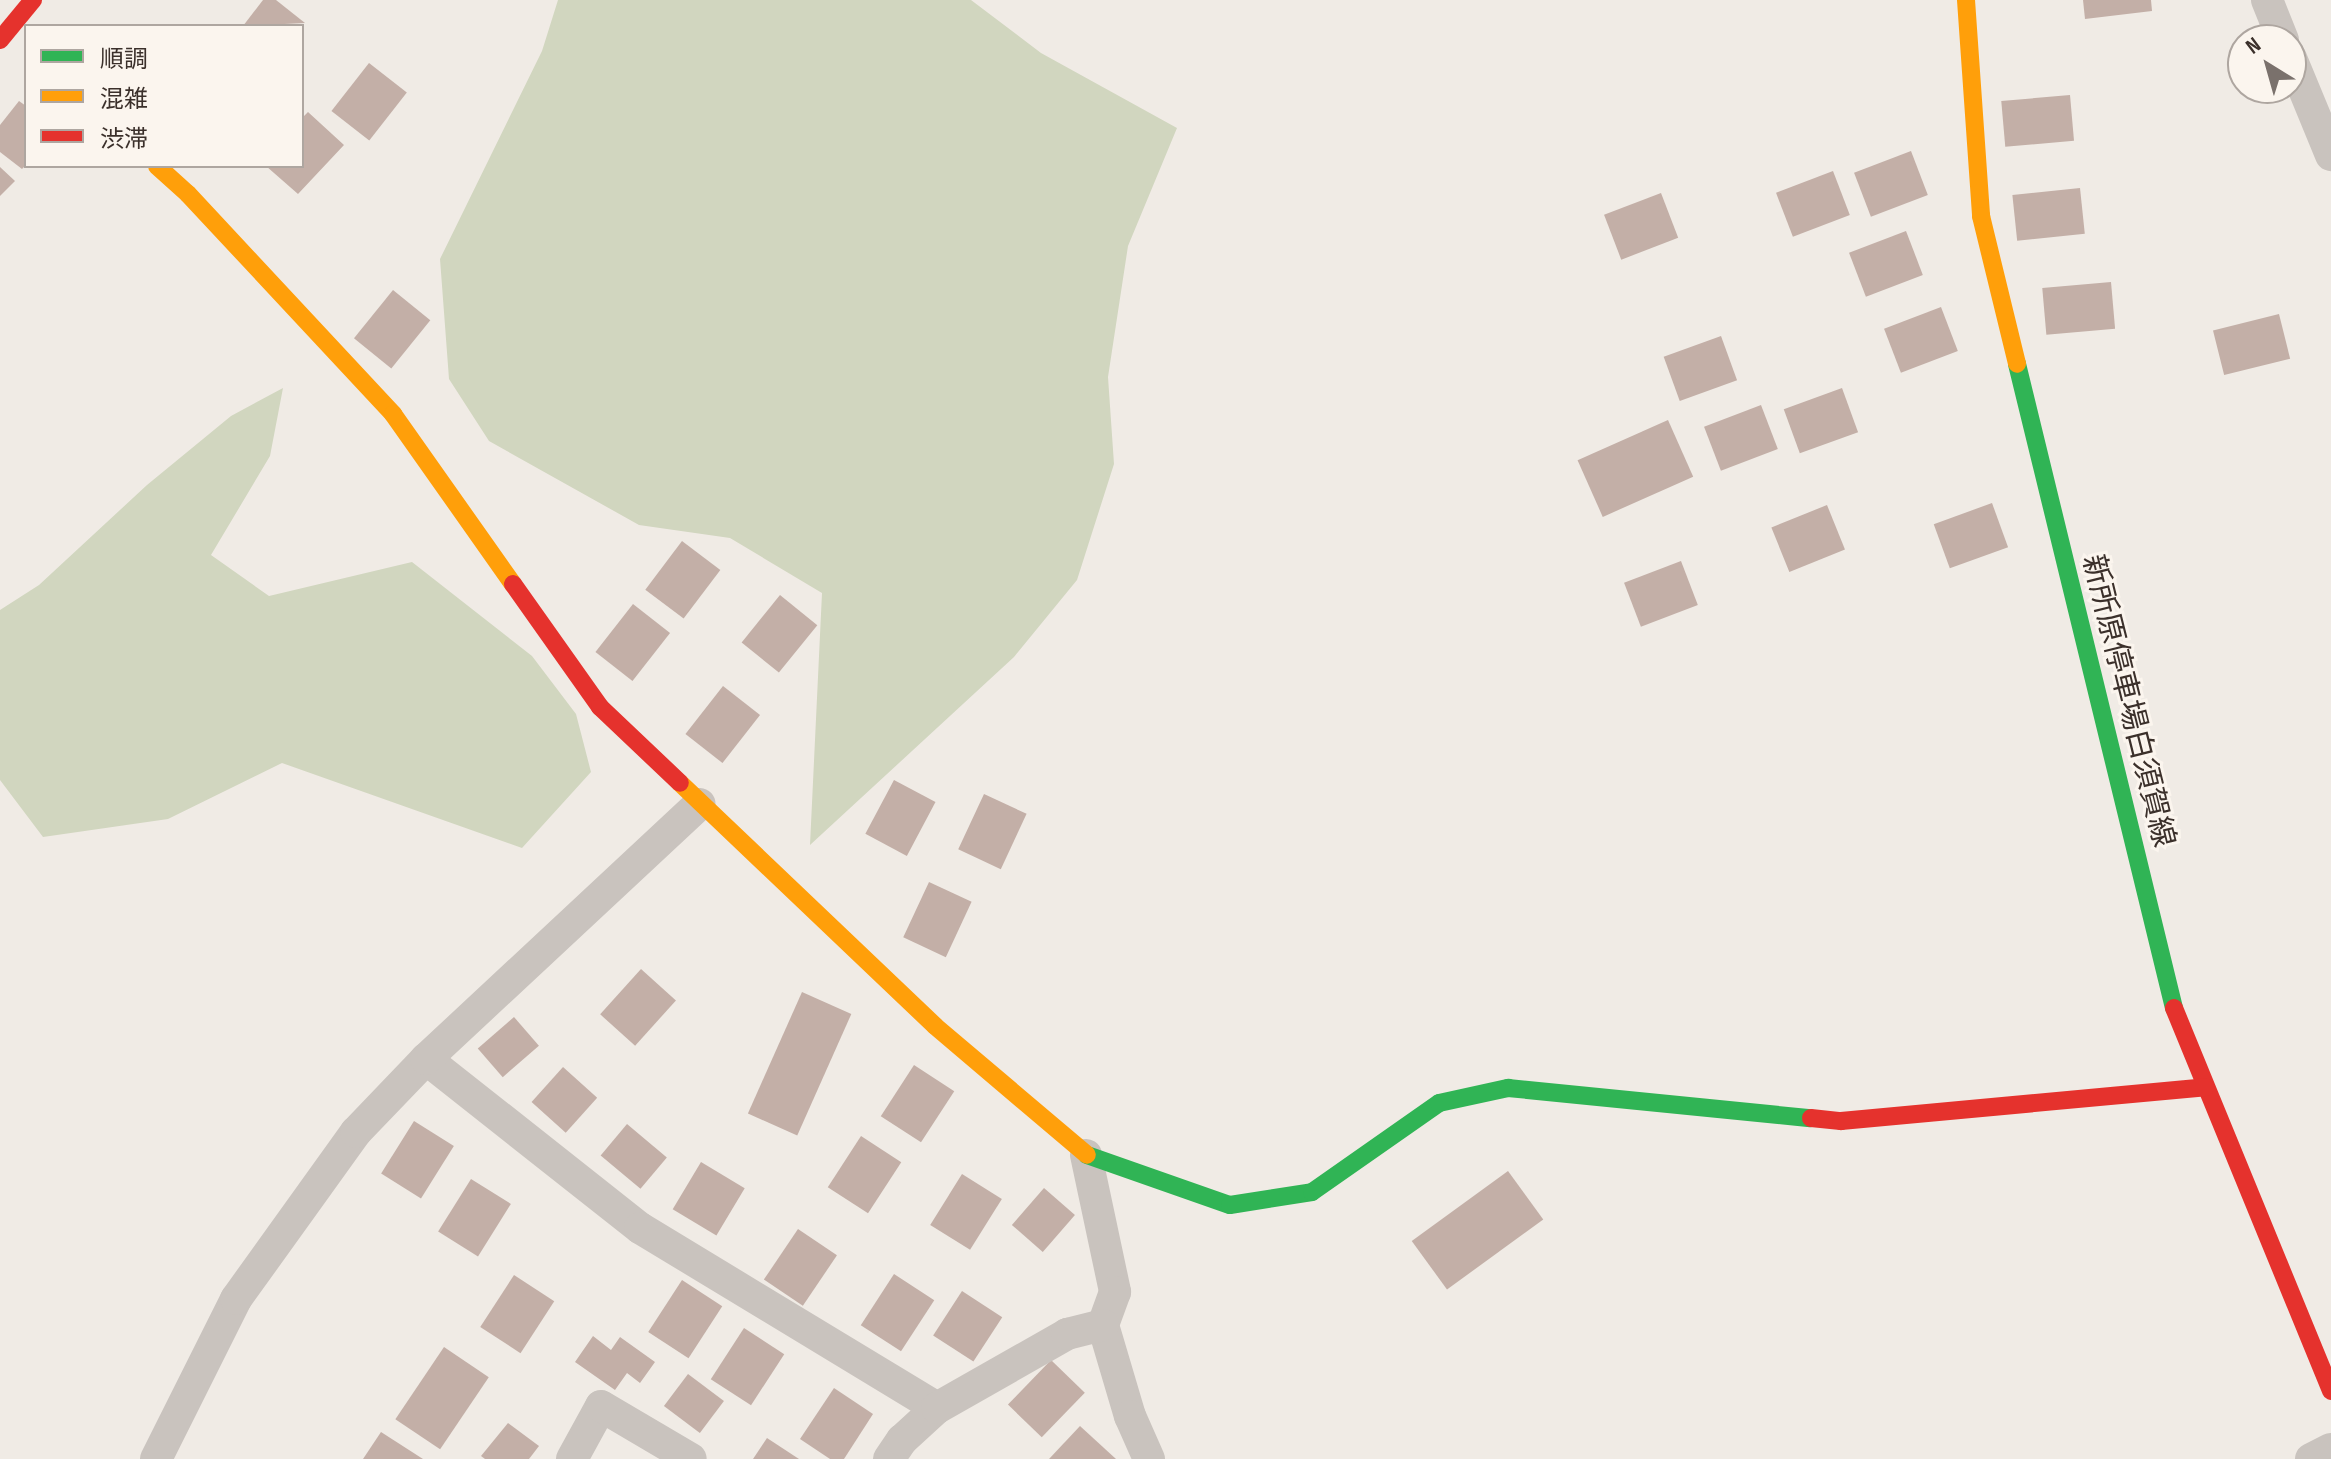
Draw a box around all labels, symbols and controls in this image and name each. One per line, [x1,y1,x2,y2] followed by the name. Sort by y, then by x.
[24,24,304,168] legend
[2227,24,2307,104] north arrow
[2241,32,2266,60] text: N
[100,45,148,74] text: 順調
[100,85,148,114] text: 混雑
[100,125,148,154] text: 渋滞
[2074,551,2182,851] street label: 新所原停車場白須賀線

